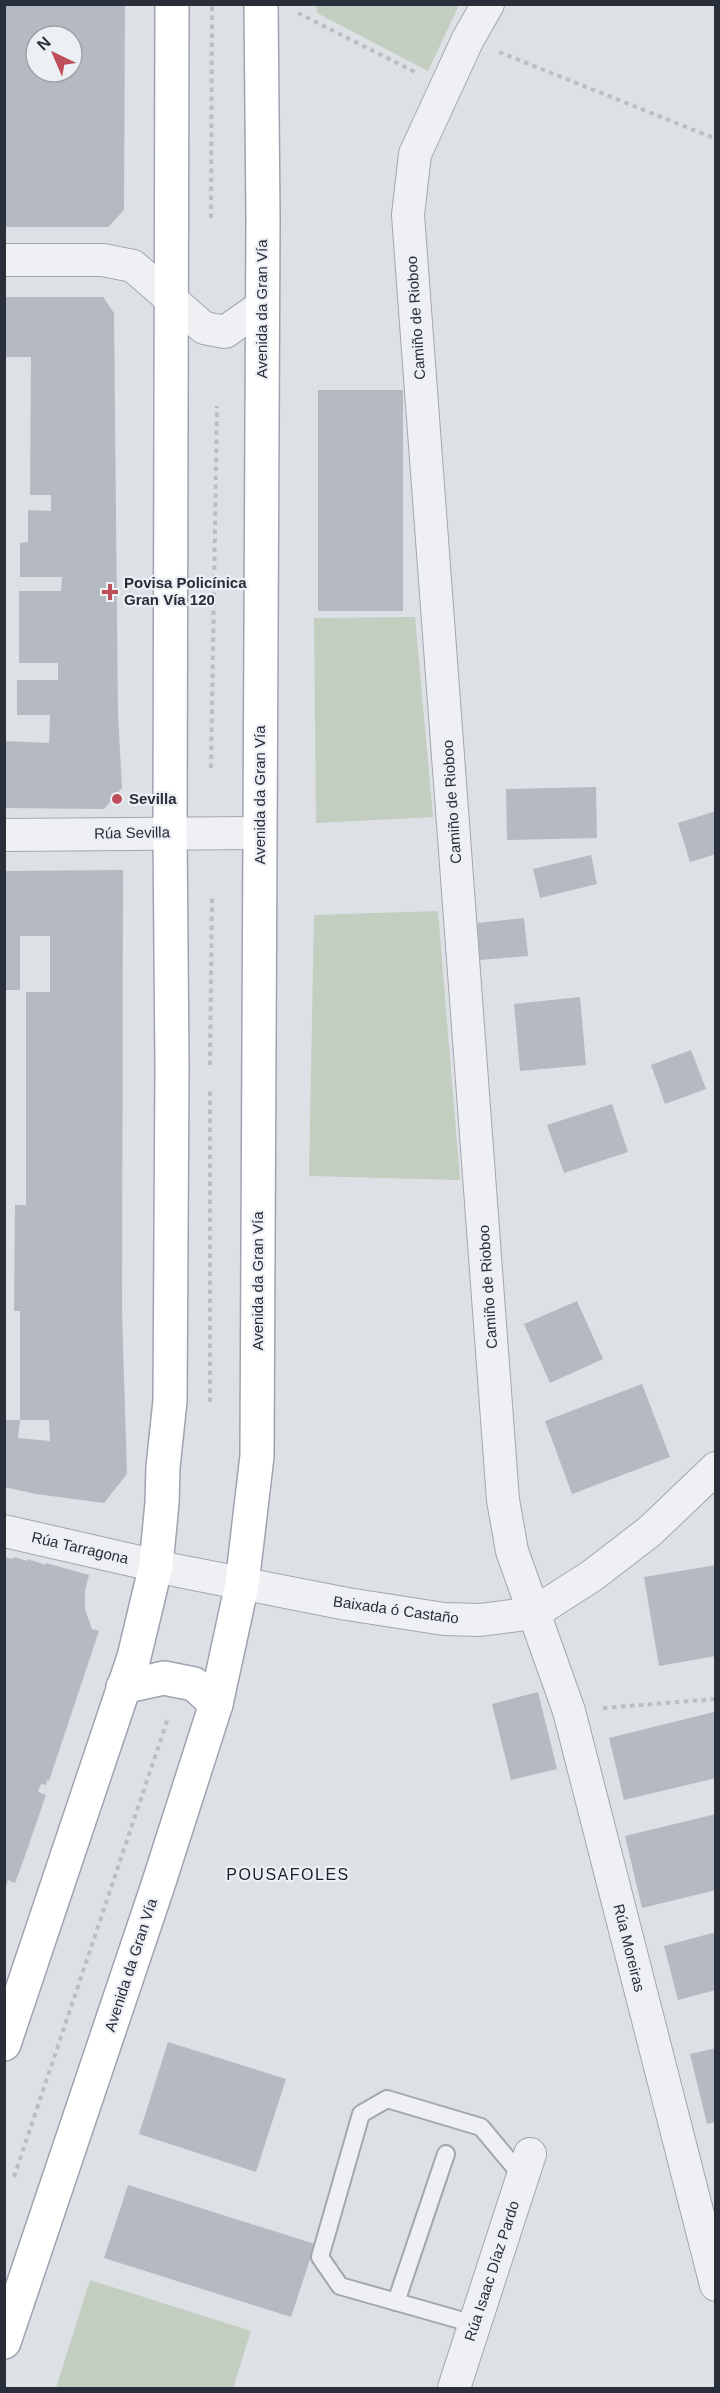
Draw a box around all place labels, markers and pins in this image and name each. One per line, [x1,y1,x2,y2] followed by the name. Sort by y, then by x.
[124,574,247,608] place label: Povisa Policínica Gran Vía 120
[101,583,119,601] marker: Povisa Policínica Gran Vía 120
[129,790,177,807] place label: Sevilla
[110,792,124,806] marker: Sevilla

